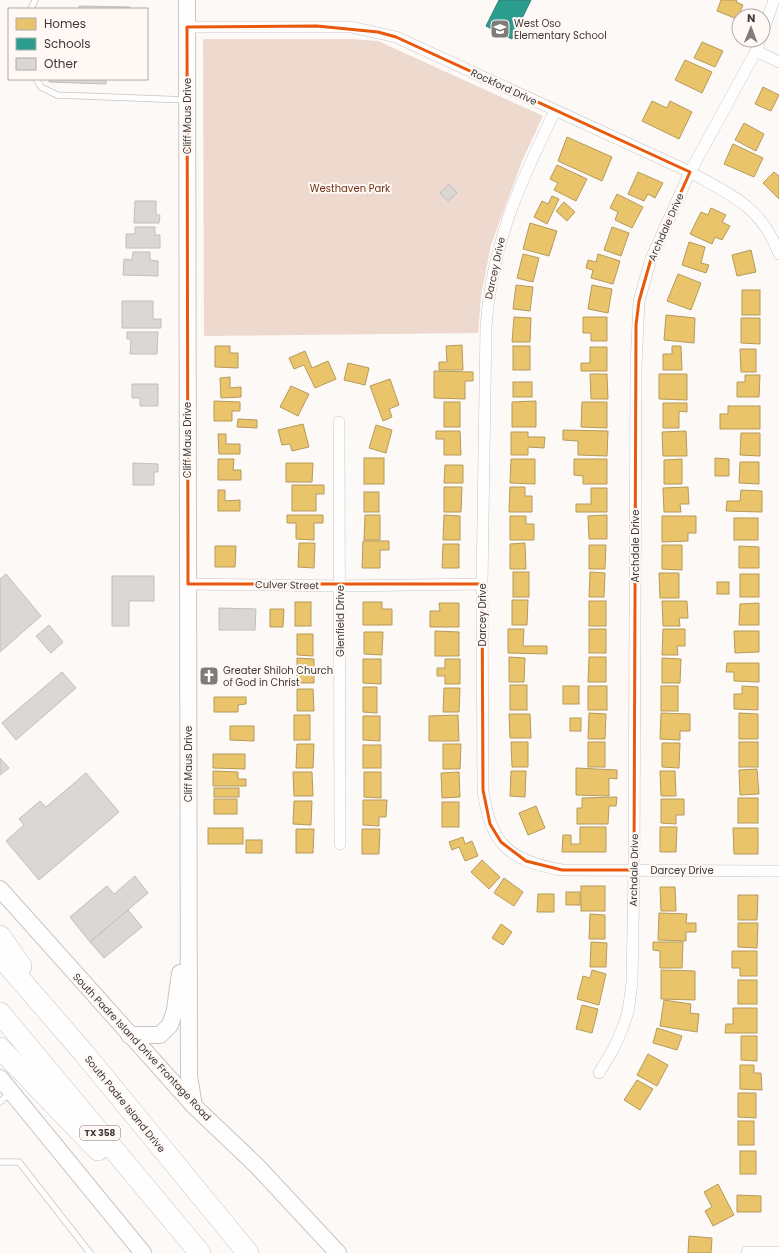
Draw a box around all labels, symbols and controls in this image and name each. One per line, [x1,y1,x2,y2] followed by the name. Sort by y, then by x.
[8,8,148,80] legend
[731,8,771,48] north arrow
[747,10,755,26] text: N
[44,15,86,32] text: Homes
[514,16,607,43] place label: West Oso Elementary School
[489,18,511,40] school or university icon: West Oso Elementary School
[44,35,91,52] text: Schools
[44,55,78,72] text: Other
[468,65,540,109] street label: Rockford Drive
[180,78,195,154] street label: Cliff Maus Drive
[310,181,391,196] park label: Westhaven Park
[644,191,688,263] street label: Archdale Drive
[481,236,509,300] street label: Darcey Drive
[180,402,195,478] street label: Cliff Maus Drive
[628,510,643,582] street label: Archdale Drive
[255,577,320,593] street label: Culver Street
[475,583,490,647] street label: Darcey Drive
[333,585,348,657] street label: Glenfield Drive
[223,663,333,690] place label: Greater Shiloh Church of God in Christ
[198,665,220,687] church icon: Greater Shiloh Church of God in Christ
[181,726,196,802] street label: Cliff Maus Drive
[626,833,642,907] street label: Archdale Drive
[650,863,714,878] street label: Darcey Drive
[70,971,214,1123] street label: South Padre Island Drive Frontage Road
[82,1053,168,1155] street label: South Padre Island Drive
[80,1126,120,1140] road number: TX 358

